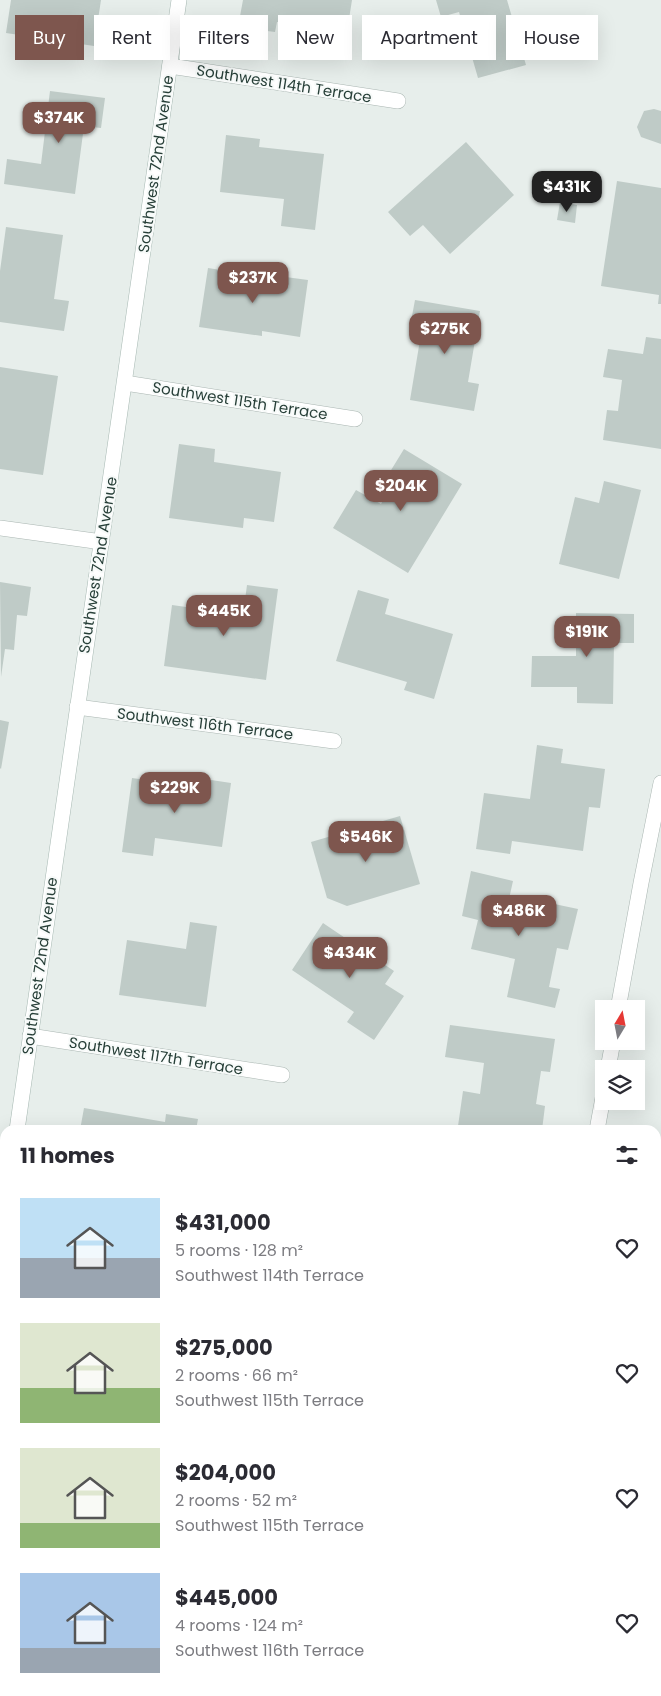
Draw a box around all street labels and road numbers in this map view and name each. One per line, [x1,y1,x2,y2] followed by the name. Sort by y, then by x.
[195,59,373,108] street label: Southwest 114th Terrace
[133,74,178,254] street label: Southwest 72nd Avenue
[151,376,329,425] street label: Southwest 115th Terrace
[73,475,122,655] street label: Southwest 72nd Avenue
[116,702,294,745] street label: Southwest 116th Terrace
[17,876,62,1056] street label: Southwest 72nd Avenue
[68,1031,245,1080] street label: Southwest 117th Terrace

